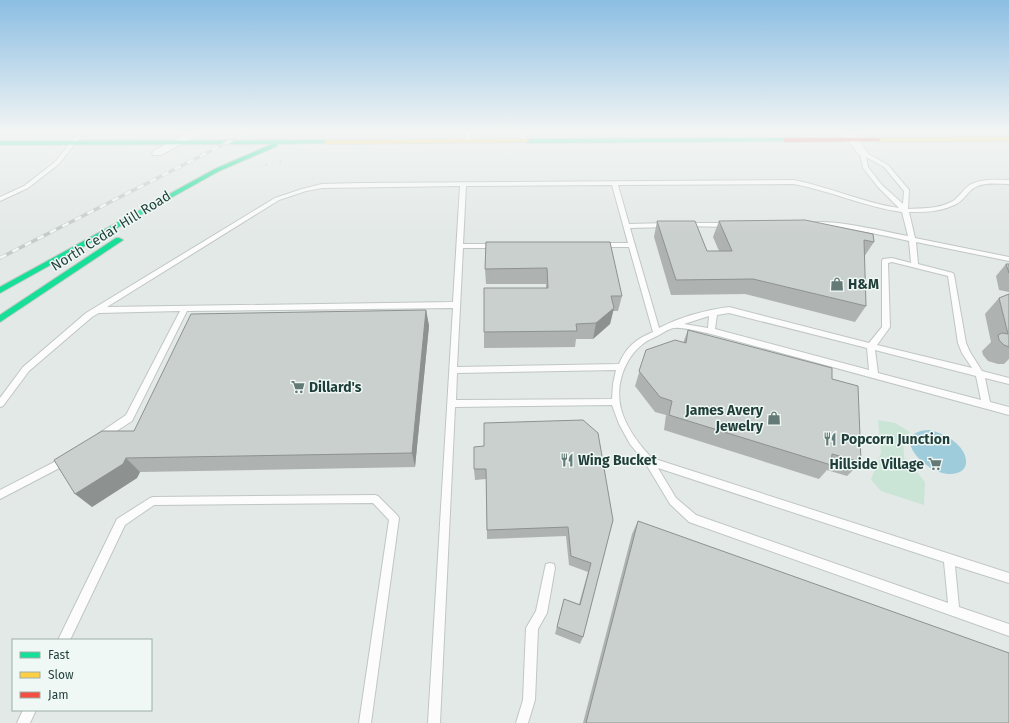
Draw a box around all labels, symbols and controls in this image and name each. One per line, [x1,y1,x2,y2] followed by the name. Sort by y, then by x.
[48,187,174,275] street label: North Cedar Hill Road
[829,276,845,292] shop icon: H&M
[848,276,879,293] place label: H&M
[290,379,306,395] supermarket icon: Dillard's
[309,379,362,396] place label: Dillard's
[684,402,764,435] place label: James Avery Jewelry
[766,410,782,426] shop icon: James Avery Jewelry
[822,431,838,447] restaurant icon: Popcorn Junction
[841,431,950,448] place label: Popcorn Junction
[559,452,575,468] restaurant icon: Wing Bucket
[578,452,658,469] place label: Wing Bucket
[829,456,924,473] place label: Hillside Village
[927,456,943,472] supermarket icon: Hillside Village
[12,639,152,711] legend
[48,648,70,662] text: Fast
[48,668,74,682] text: Slow
[48,688,68,702] text: Jam

